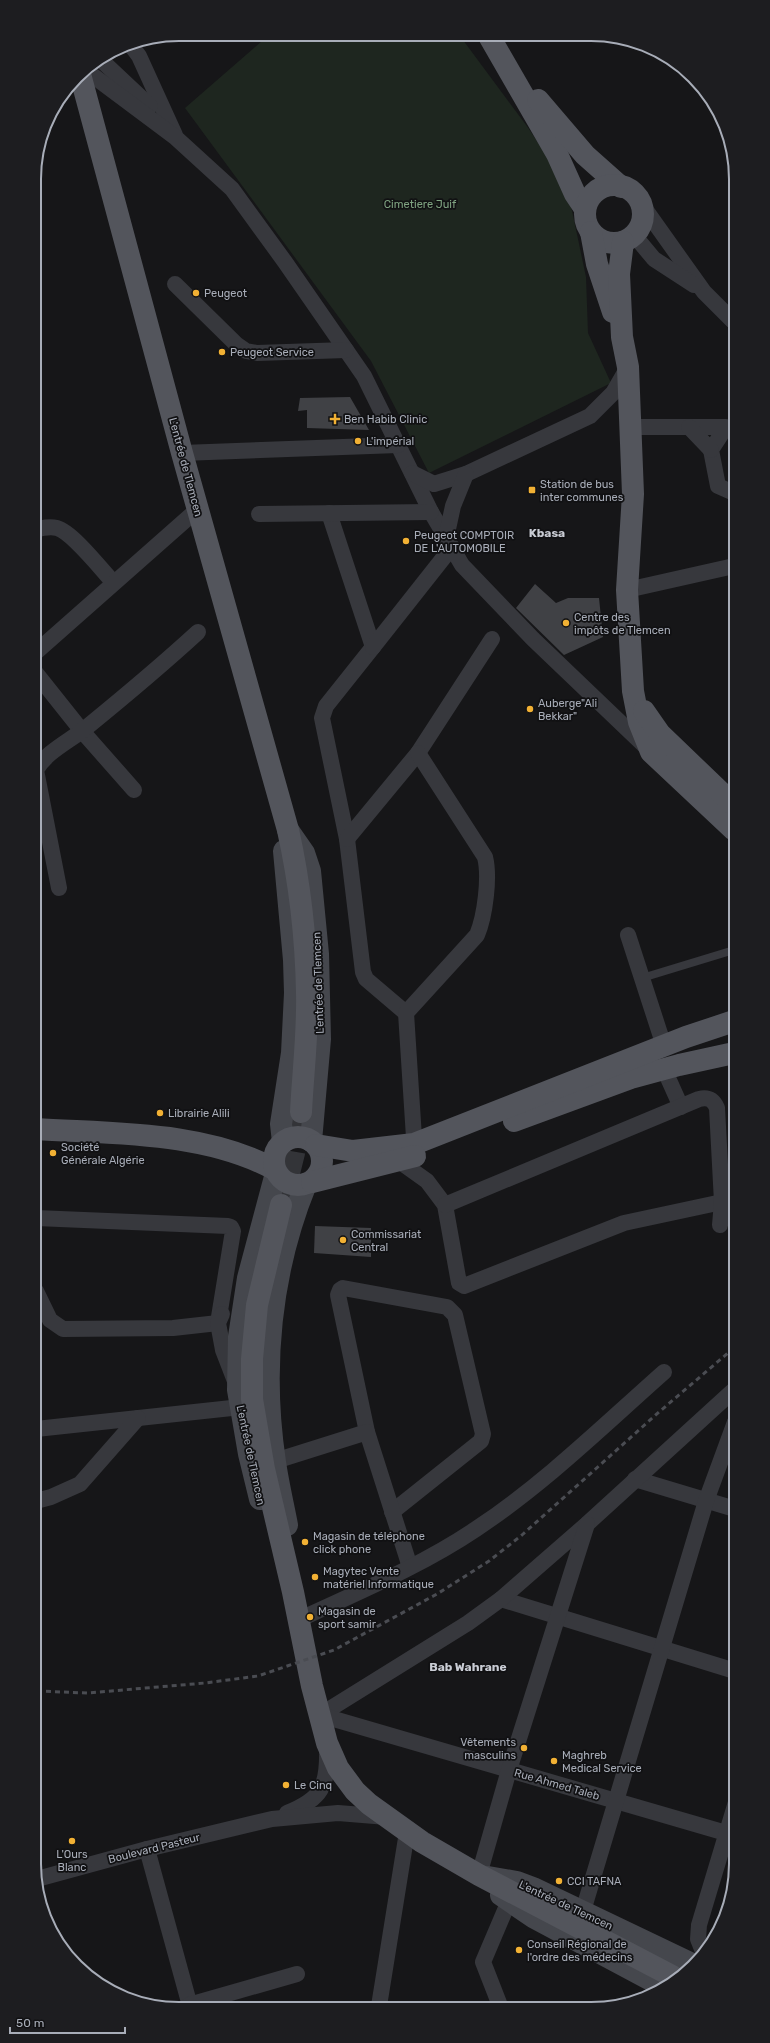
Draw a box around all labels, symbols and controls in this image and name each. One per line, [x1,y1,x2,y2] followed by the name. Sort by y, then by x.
[384,198,457,211] park label: Cimetiere Juif
[204,287,248,300] place label: Peugeot
[191,288,201,298] marker: Peugeot
[230,346,314,359] place label: Peugeot Service
[217,347,227,357] marker: Peugeot Service
[329,413,341,425] marker: Ben Habib Clinic
[344,413,427,426] place label: Ben Habib Clinic
[166,416,205,518] street label: L'entrée de Tlemcen
[366,435,414,448] place label: L'impérial
[353,436,363,446] marker: L'impérial
[540,478,624,504] place label: Station de bus inter communes
[527,485,537,495] marker: Station de bus inter communes
[529,526,565,540] district label: Kbasa
[414,529,514,555] place label: Peugeot COMPTOIR DE L'AUTOMOBILE
[401,536,411,546] marker: Peugeot COMPTOIR DE L'AUTOMOBILE
[574,611,671,637] place label: Centre des impôts de Tlemcen
[561,618,571,628] marker: Centre des impôts de Tlemcen
[538,697,597,723] place label: Auberge"Ali Bekkar"
[525,704,535,714] marker: Auberge"Ali Bekkar"
[310,932,327,1034] street label: L'entrée de Tlemcen
[168,1107,230,1120] place label: Librairie Alili
[155,1108,165,1118] marker: Librairie Alili
[61,1141,145,1167] place label: Société Générale Algérie
[48,1148,58,1158] marker: Société Générale Algérie
[351,1228,422,1254] place label: Commissariat Central
[338,1235,348,1245] marker: Commissariat Central
[234,1404,267,1506] street label: L'entrée de Tlemcen
[313,1530,425,1556] place label: Magasin de téléphone click phone
[300,1537,310,1547] marker: Magasin de téléphone click phone
[323,1565,434,1591] place label: Magytec Vente matériel Informatique
[310,1572,320,1582] marker: Magytec Vente matériel Informatique
[318,1605,377,1631] place label: Magasin de sport samir
[305,1612,315,1622] marker: Magasin de sport samir
[429,1660,507,1674] district label: Bab Wahrane
[460,1736,516,1762] place label: Vêtements masculins
[519,1743,529,1753] marker: Vêtements masculins
[562,1749,642,1775] place label: Maghreb Medical Service
[549,1756,559,1766] marker: Maghreb Medical Service
[513,1766,601,1803] street label: Rue Ahmed Taleb
[294,1779,332,1792] place label: Le Cinq
[281,1780,291,1790] marker: Le Cinq
[107,1831,202,1866] street label: Boulevard Pasteur
[67,1836,77,1846] marker: L'Ours Blanc
[56,1848,88,1874] place label: L'Ours Blanc
[567,1875,622,1888] place label: CCI TAFNA
[554,1876,564,1886] marker: CCI TAFNA
[517,1878,615,1933] street label: L'entrée de Tlemcen
[527,1938,633,1964] place label: Conseil Régional de l'ordre des médecins
[514,1945,524,1955] marker: Conseil Régional de l'ordre des médecins
[10,2009,125,2035] scale bar
[16,2016,44,2030] text: 50 m

